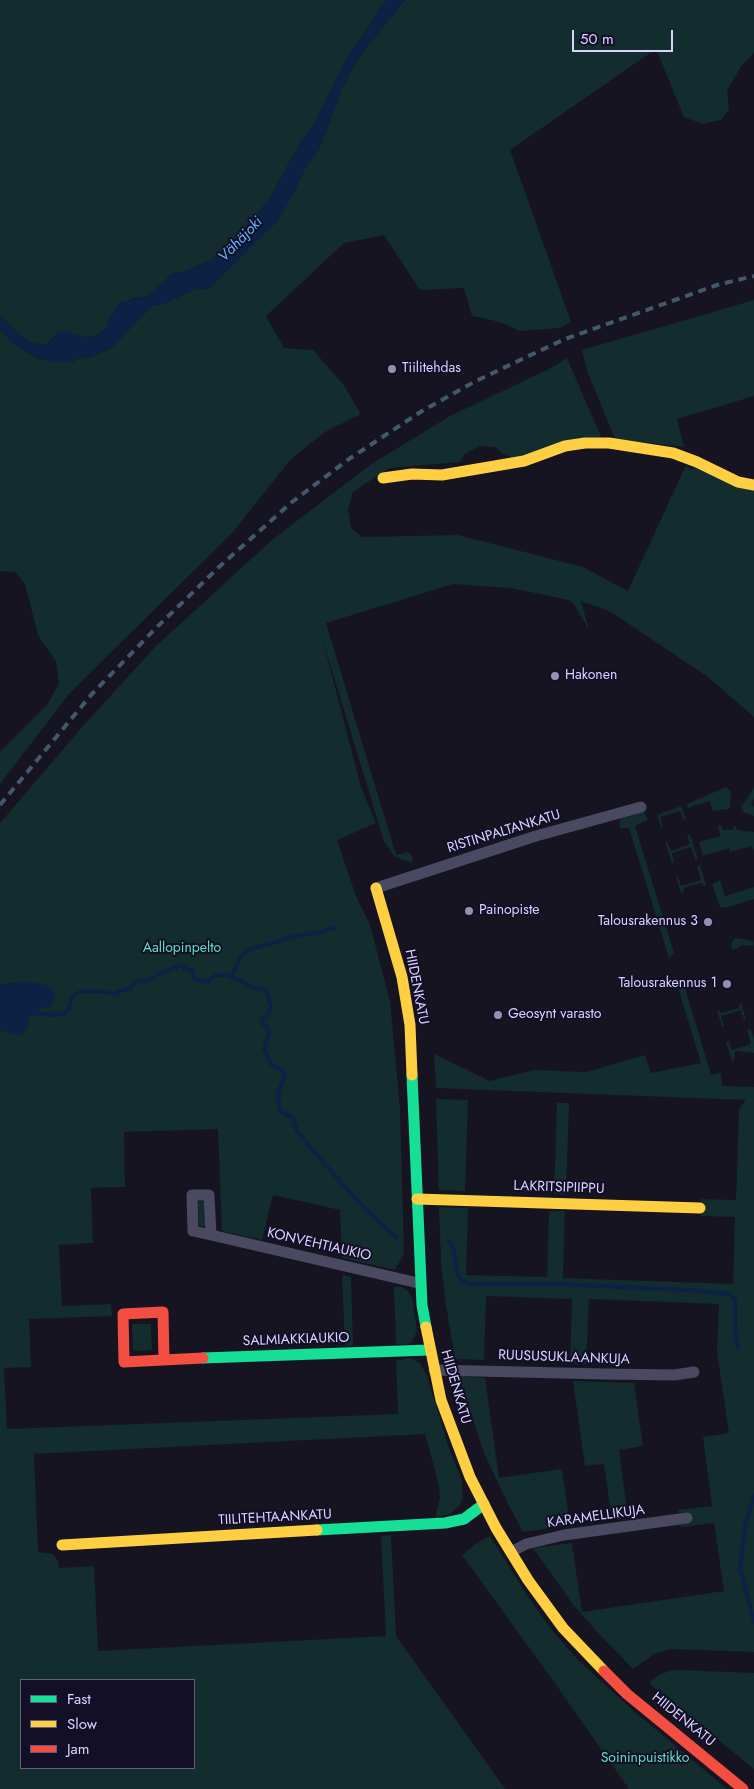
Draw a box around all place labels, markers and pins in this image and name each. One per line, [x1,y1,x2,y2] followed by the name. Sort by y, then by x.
[402,361,461,377] place label: Tiilitehdas
[386,363,398,375] marker: Tiilitehdas
[565,668,617,684] place label: Hakonen
[549,670,561,682] marker: Hakonen
[479,903,539,919] place label: Painopiste
[463,905,475,917] marker: Painopiste
[598,914,698,930] place label: Talousrakennus 3
[702,916,714,928] marker: Talousrakennus 3
[618,976,717,992] place label: Talousrakennus 1
[721,978,733,990] marker: Talousrakennus 1
[508,1007,601,1023] place label: Geosynt varasto
[492,1009,504,1021] marker: Geosynt varasto

